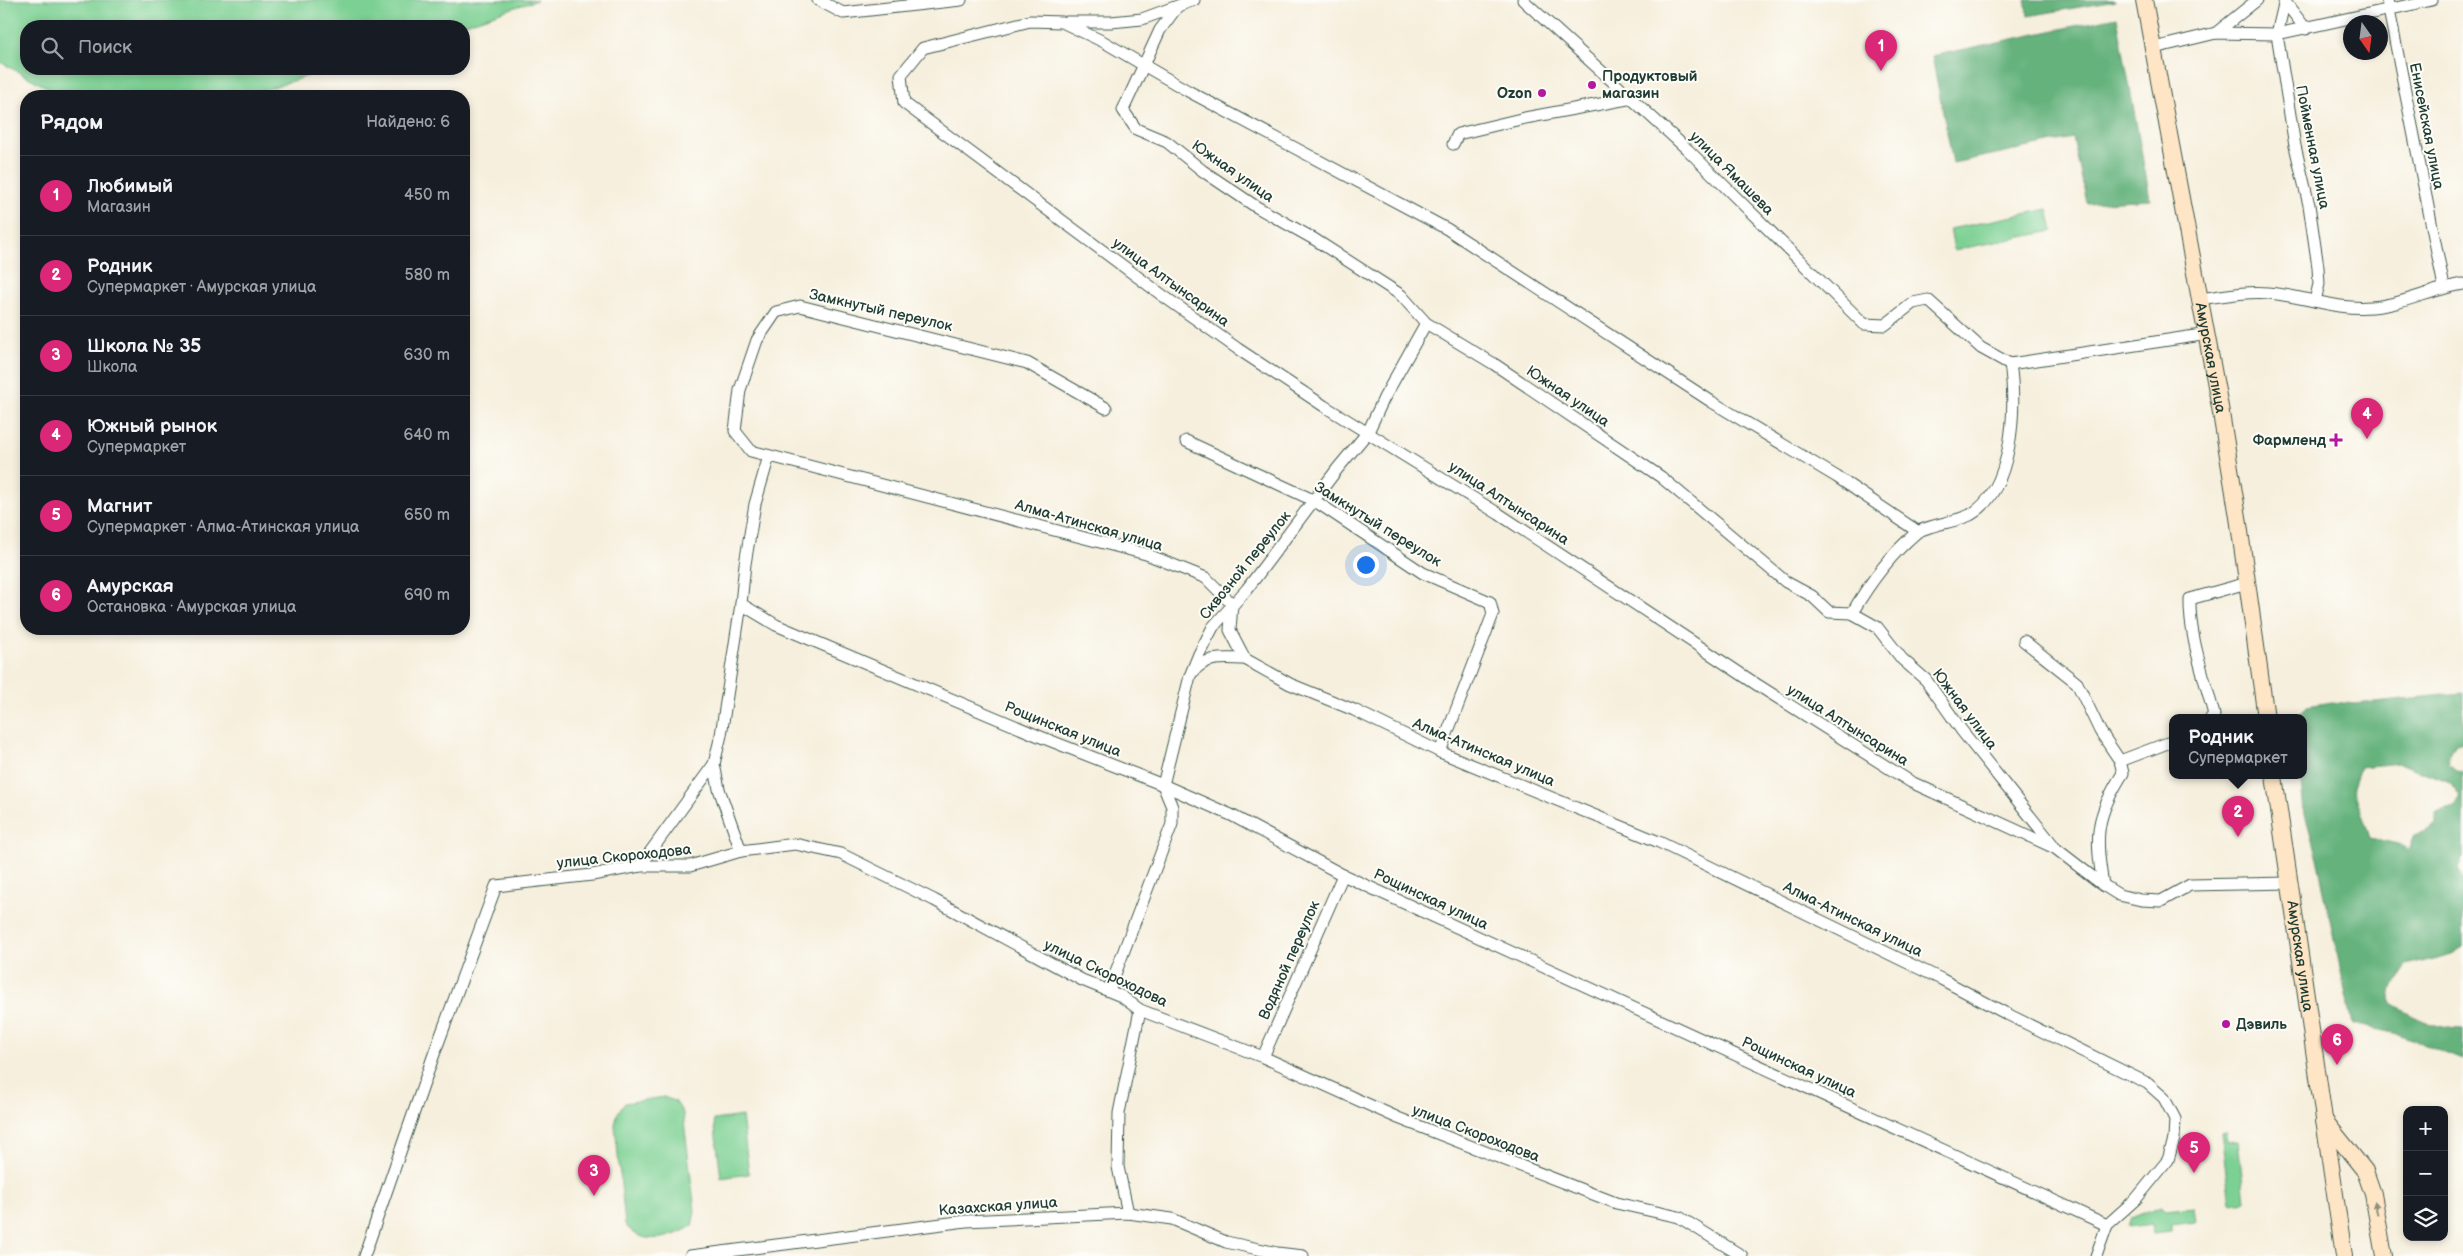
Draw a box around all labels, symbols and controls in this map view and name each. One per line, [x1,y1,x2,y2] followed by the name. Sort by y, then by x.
[2343,15,2388,60] north arrow
[20,20,470,75] search box
[1865,30,1897,71] pin: 1
[38,34,66,62] icon: search
[78,36,132,59] text: Поиск
[2405,61,2448,191] street label: Енисейская улица
[1602,67,1697,103] place label: Продуктовый магазин
[1586,79,1598,91] marker: Продуктовый магазин
[1497,84,1532,103] place label: Ozon
[2291,84,2334,211] street label: Пойменная улица
[1536,87,1548,99] marker: Ozon
[40,110,103,135] text: Рядом
[366,113,450,132] text: Найдено: 6
[1686,127,1778,220] street label: улица Ямашева
[1188,136,1278,207] street label: Южная улица
[87,175,173,198] text: Любимый
[53,186,59,205] text: 1
[404,186,450,205] text: 450 m
[87,198,151,217] text: Магазин
[1109,234,1233,331] street label: улица Алтынсарина
[87,255,152,278] text: Родник
[51,266,61,285] text: 2
[405,266,450,285] text: 580 m
[87,278,316,297] text: Супермаркет · Амурская улица
[807,285,954,336] street label: Замкнутый переулок
[2190,300,2230,415] street label: Амурская улица
[87,335,201,358] text: Школа № 35
[51,346,61,365] text: 3
[403,346,450,365] text: 630 m
[87,358,137,377] text: Школа
[1522,362,1613,431] street label: Южная улица
[2351,398,2383,439] pin: 4
[87,415,217,438] text: Южный рынок
[51,426,61,445] text: 4
[404,426,450,445] text: 640 m
[2253,431,2326,450] place label: Фармленд
[2330,434,2342,446] marker: Фармленд
[87,438,186,457] text: Супермаркет
[1445,457,1573,550] street label: улица Алтынсарина
[1311,478,1445,571] street label: Замкнутый переулок
[87,495,152,518] text: Магнит
[1012,495,1165,556] street label: Алма-Атинская улица
[51,506,61,525] text: 5
[404,506,450,525] text: 650 m
[1196,507,1295,624] street label: Сквозной переулок
[87,518,360,537] text: Супермаркет · Алма-Атинская улица
[1353,552,1379,578] your location
[87,575,174,598] text: Амурская
[51,586,61,605] text: 6
[404,586,450,605] text: 690 m
[87,598,297,617] text: Остановка · Амурская улица
[1928,665,2001,754] street label: Южная улица
[1783,680,1912,771] street label: улица Алтынсарина
[1002,697,1124,762] street label: Рощинская улица
[1409,714,1558,791] street label: Алма-Атинская улица
[2169,714,2307,779] popup
[2188,726,2254,749] text: Родник
[2188,749,2288,768] text: Супермаркет
[2222,796,2254,837] pin: 2
[556,840,692,873] street label: улица Скороходова
[1370,865,1491,934] street label: Рощинская улица
[1779,877,1926,961] street label: Алма-Атинская улица
[1255,898,1324,1023] street label: Водяной переулок
[2282,898,2317,1013] street label: Амурская улица
[1041,935,1171,1012] street label: улица Скороходова
[2236,1015,2287,1034] place label: Дэвиль
[2220,1018,2232,1030] marker: Дэвиль
[2321,1024,2353,1065] pin: 6
[1738,1033,1859,1102] street label: Рощинская улица
[1409,1100,1542,1167] street label: улица Скороходова
[2403,1106,2448,1241] map controls
[2403,1106,2448,1151] button: +
[2178,1132,2210,1173] pin: 5
[2403,1151,2448,1196] button: −
[578,1155,610,1196] pin: 3
[938,1193,1058,1220] street label: Казахская улица
[2403,1196,2448,1241] button: layers
[2371,1200,2379,1216] one-way arrow

